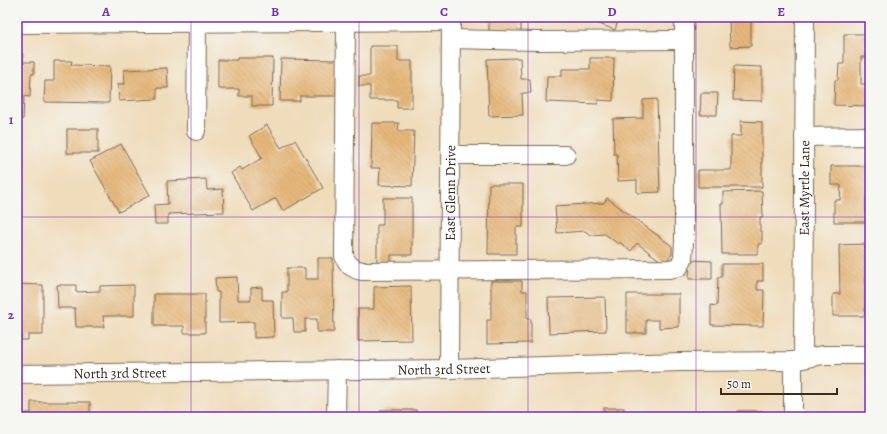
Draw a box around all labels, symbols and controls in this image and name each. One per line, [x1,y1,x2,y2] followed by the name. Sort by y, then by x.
[101,3,111,20] text: A
[271,3,279,20] text: B
[440,3,448,20] text: C
[607,3,617,20] text: D
[777,3,785,20] text: E
[9,111,14,128] text: 1
[794,140,814,236] street label: East Myrtle Lane
[440,145,460,241] street label: East Glenn Drive
[8,306,15,323] text: 2
[397,358,491,379] street label: North 3rd Street
[73,363,167,383] street label: North 3rd Street
[721,370,837,396] scale bar
[727,376,751,392] text: 50 m

